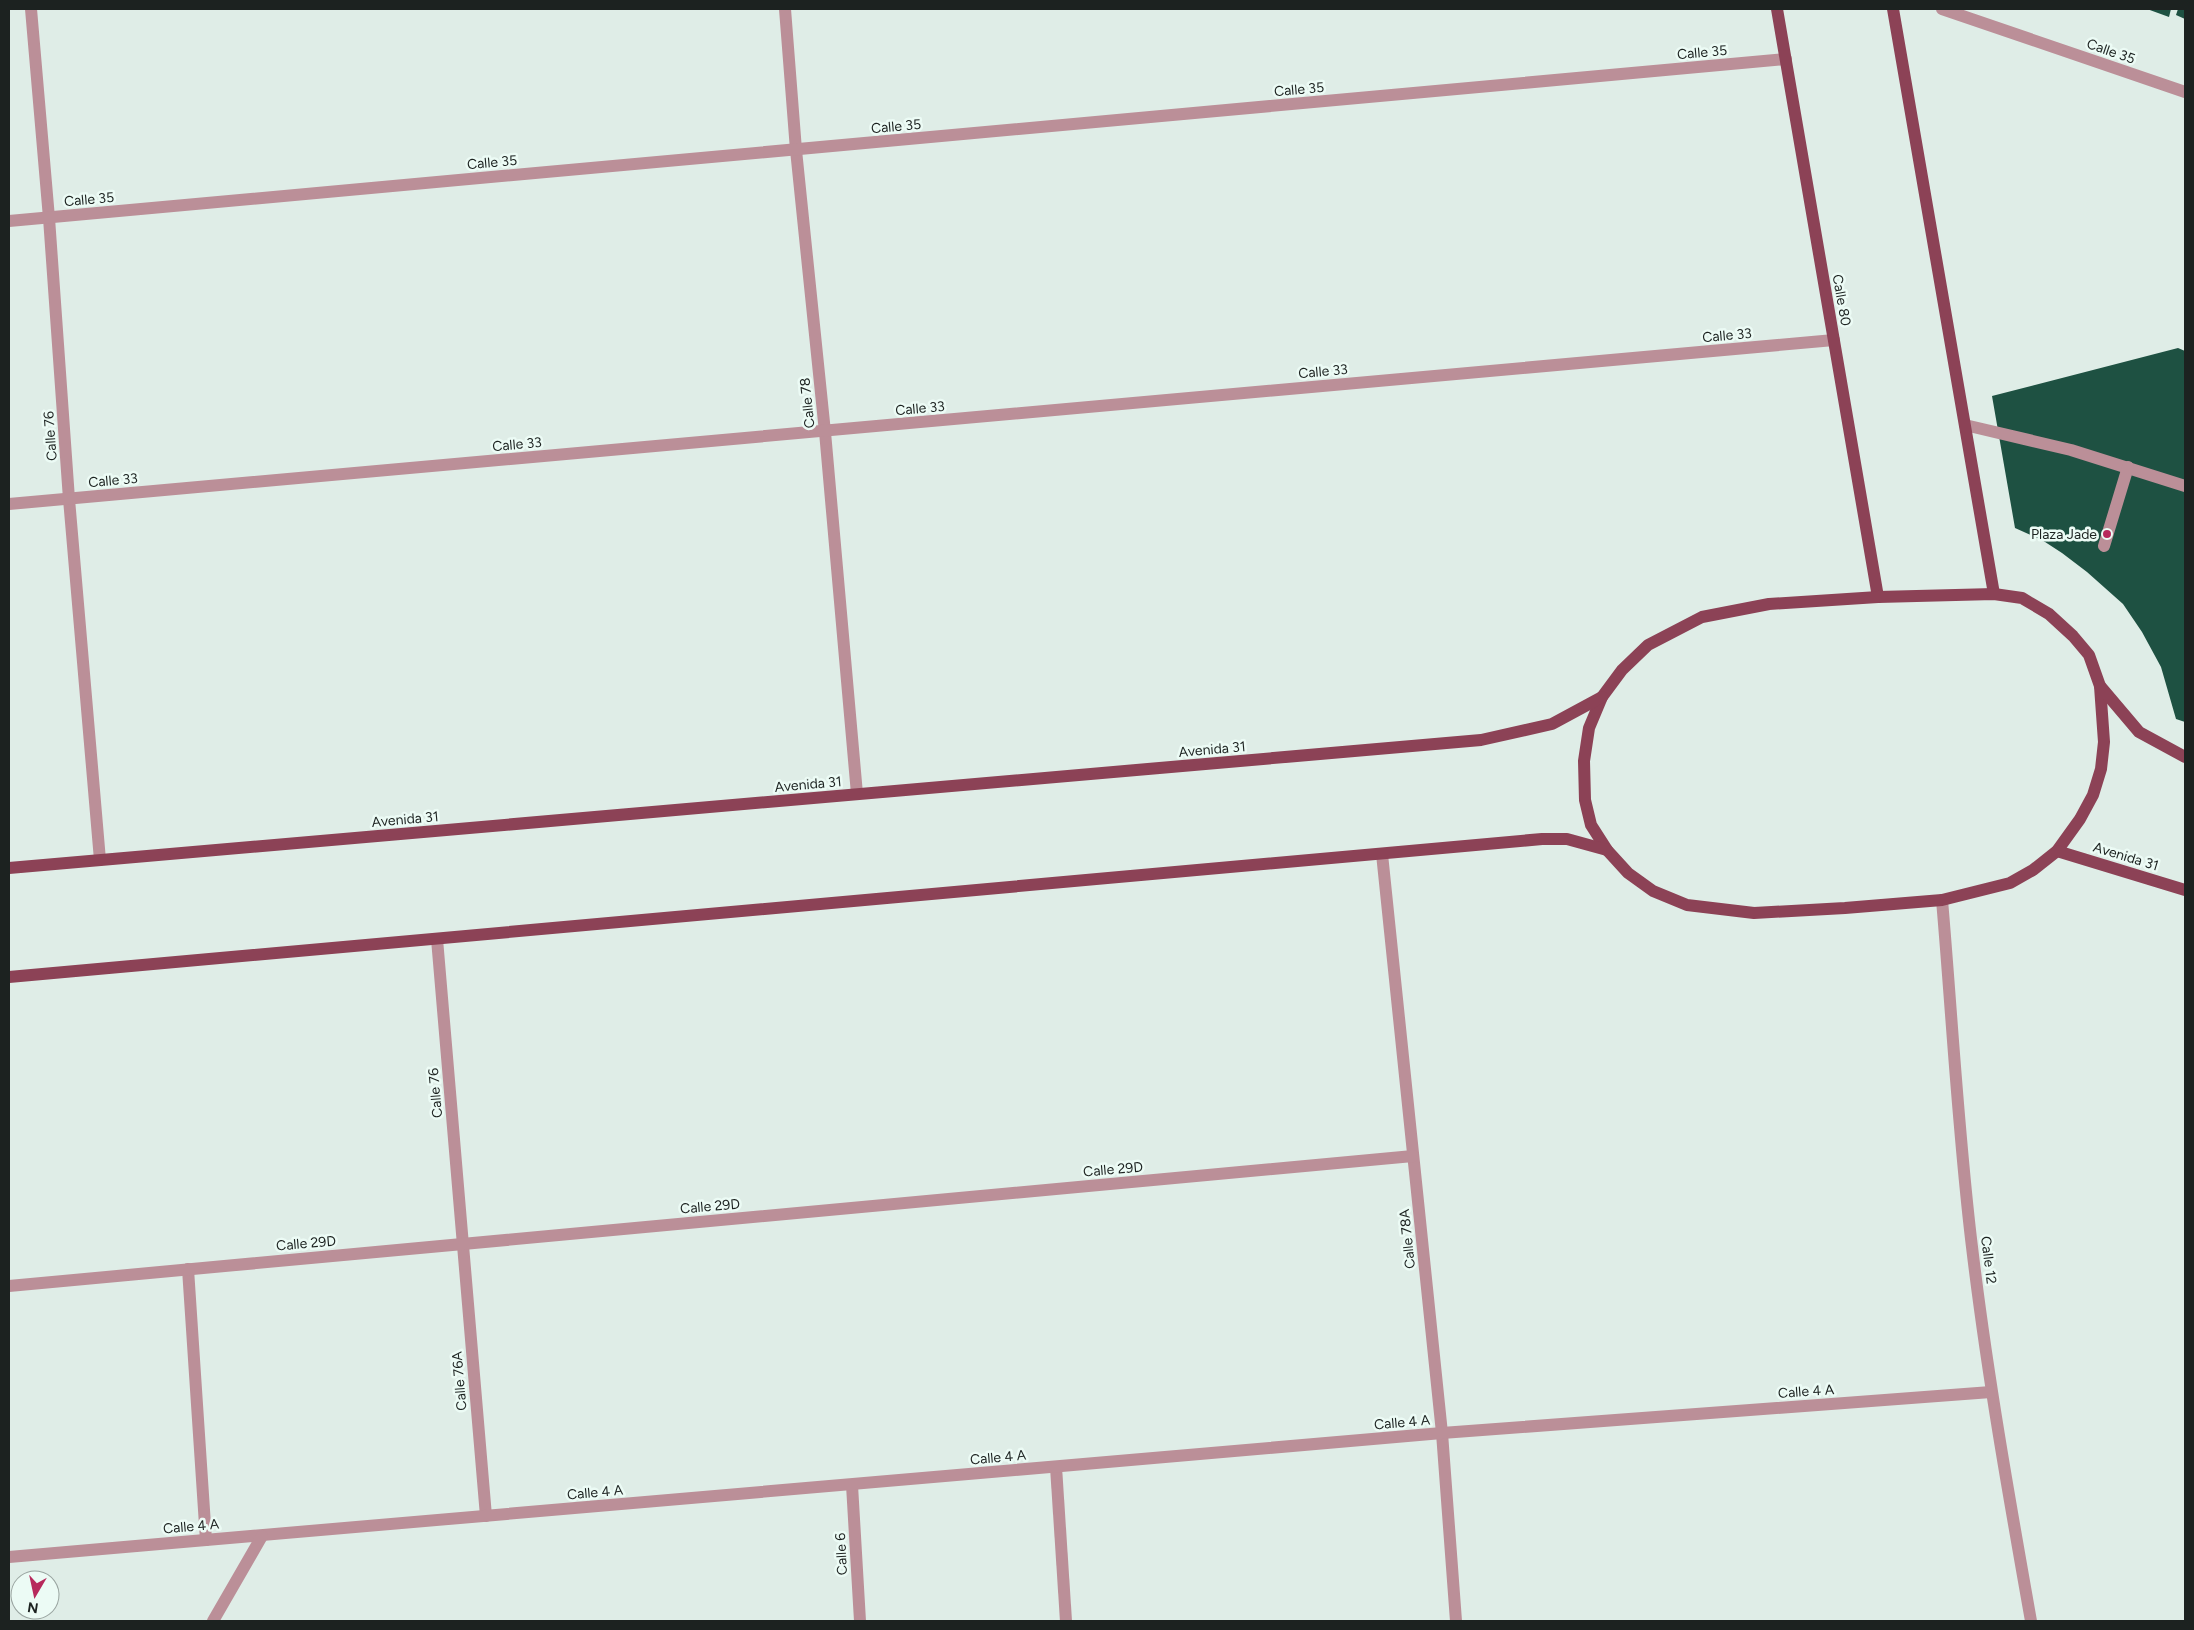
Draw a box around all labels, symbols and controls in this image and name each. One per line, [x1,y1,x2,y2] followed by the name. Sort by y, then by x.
[2084,35,2137,68] street label: Calle 35
[1676,42,1728,63] street label: Calle 35
[1273,79,1325,100] street label: Calle 35
[870,116,922,137] street label: Calle 35
[466,152,518,173] street label: Calle 35
[63,189,115,210] street label: Calle 35
[1829,273,1854,327] street label: Calle 80
[1702,325,1753,346] street label: Calle 33
[1298,361,1349,382] street label: Calle 33
[796,377,819,429] street label: Calle 78
[895,398,946,419] street label: Calle 33
[40,410,61,461] street label: Calle 76
[492,434,543,455] street label: Calle 33
[88,470,139,491] street label: Calle 33
[2031,526,2097,543] place label: Plaza Jade
[2101,528,2113,540] marker: Plaza Jade
[1178,738,1246,761] street label: Avenida 31
[774,773,842,796] street label: Avenida 31
[371,808,439,831] street label: Avenida 31
[2091,839,2161,874] street label: Avenida 31
[425,1067,446,1119] street label: Calle 76
[1082,1158,1144,1181] street label: Calle 29D
[679,1195,741,1218] street label: Calle 29D
[1396,1208,1419,1270] street label: Calle 78A
[275,1232,337,1255] street label: Calle 29D
[1977,1235,2000,1285] street label: Calle 12
[448,1350,471,1411] street label: Calle 76A
[1777,1381,1835,1402] street label: Calle 4 A
[1373,1412,1431,1433] street label: Calle 4 A
[969,1447,1027,1468] street label: Calle 4 A
[566,1482,624,1503] street label: Calle 4 A
[162,1516,220,1537] street label: Calle 4 A
[832,1532,851,1576] street label: Calle 6
[10,1570,60,1620] north arrow
[26,1598,40,1617] text: N

